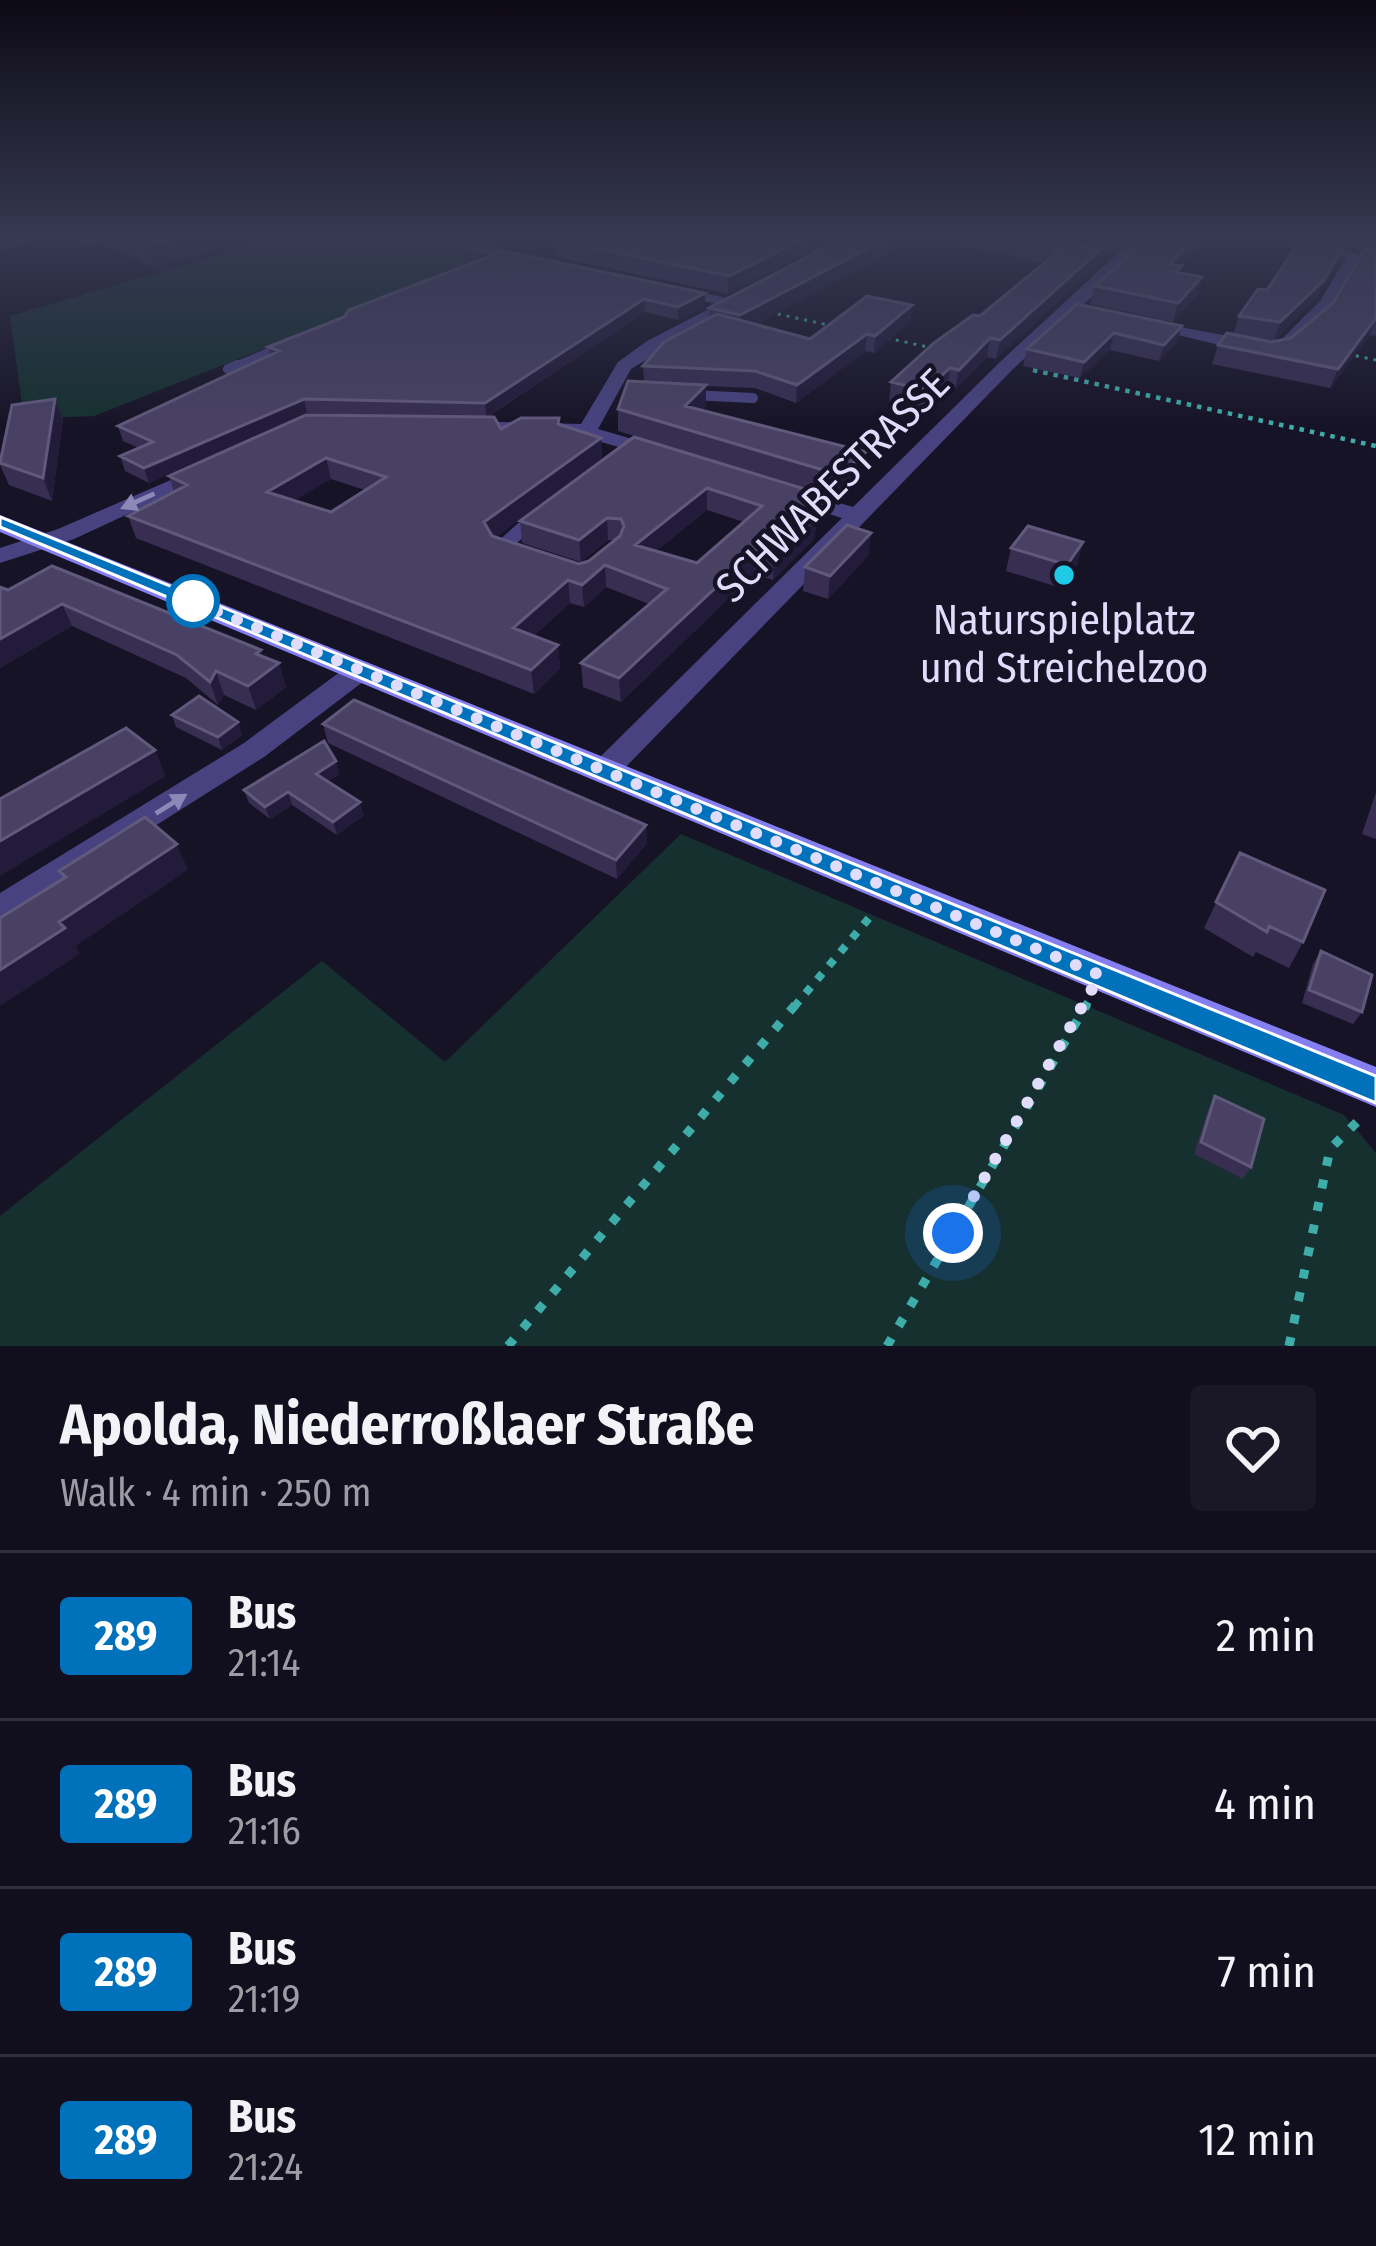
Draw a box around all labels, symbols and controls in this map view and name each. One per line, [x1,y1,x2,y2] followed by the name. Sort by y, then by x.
[706,359,960,613] street label: SCHWABESTRASSE
[121,491,156,511] one-way arrow
[1051,562,1077,588] marker: Naturspielplatz und Streichelzoo
[168,576,218,626] unlabelled marker
[920,595,1208,693] place label: Naturspielplatz und Streichelzoo
[154,793,187,815] one-way arrow
[923,1203,983,1263] your location
[1190,1385,1316,1511] button: heart
[60,1391,754,1459] text: Apolda, Niederroßlaer Straße
[60,1470,371,1516] text: Walk · 4 min · 250 m
[228,1586,296,1640] text: Bus
[1216,1609,1316,1663] text: 2 min
[95,1611,157,1661] text: 289
[228,1640,300,1686] text: 21:14
[228,1754,296,1808] text: Bus
[1214,1777,1316,1831] text: 4 min
[95,1779,157,1829] text: 289
[228,1808,301,1854] text: 21:16
[228,1922,296,1976] text: Bus
[1218,1945,1316,1999] text: 7 min
[95,1947,157,1997] text: 289
[228,1976,300,2022] text: 21:19
[228,2090,296,2144] text: Bus
[1198,2113,1316,2167] text: 12 min
[95,2115,157,2165] text: 289
[228,2144,303,2190] text: 21:24

